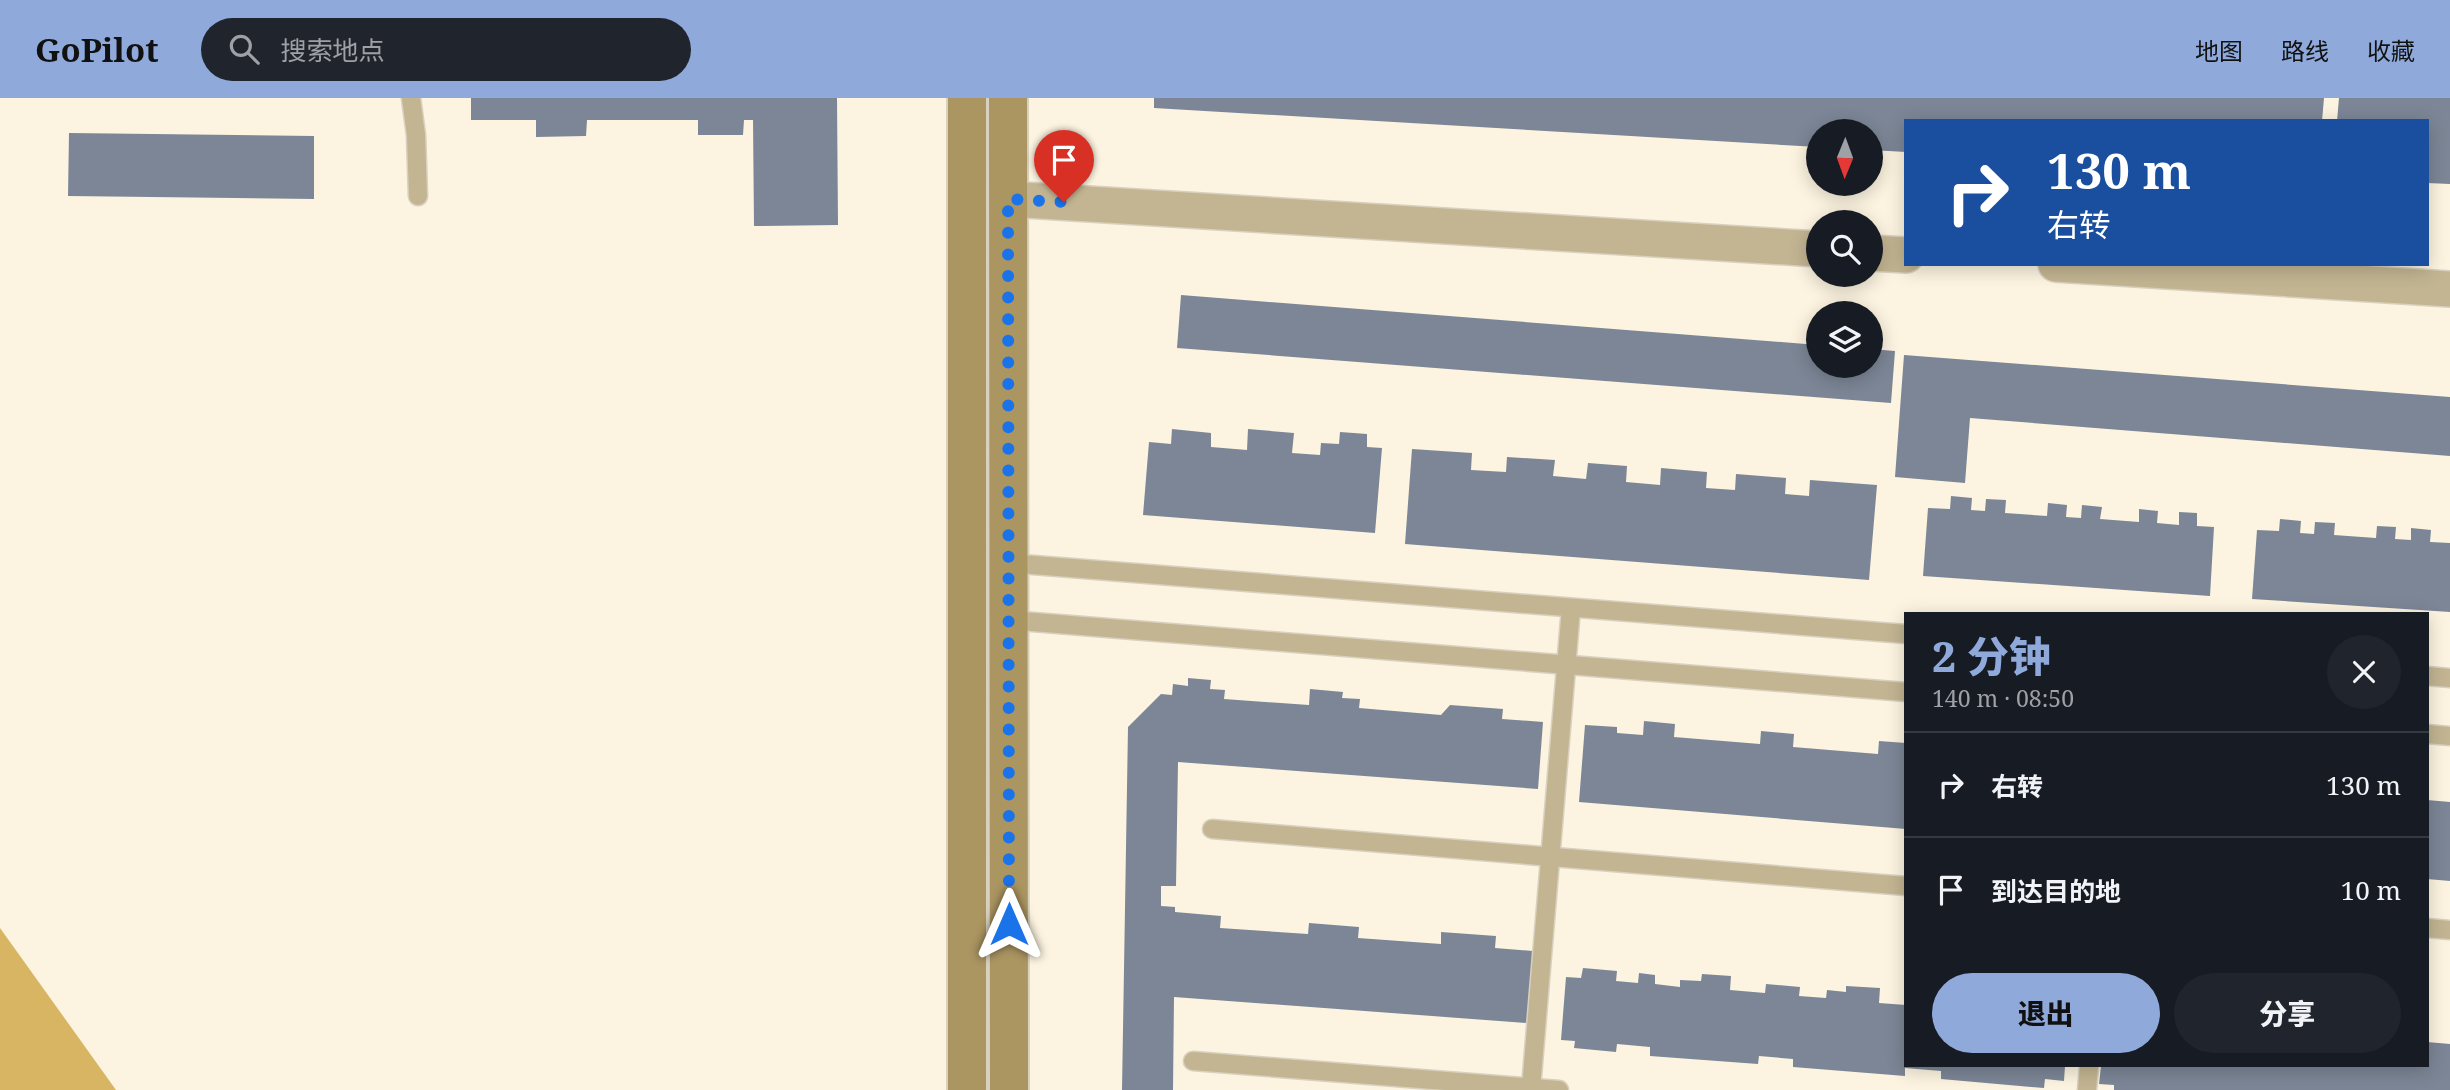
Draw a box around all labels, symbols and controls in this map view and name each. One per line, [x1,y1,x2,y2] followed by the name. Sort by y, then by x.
[201,18,691,81] search box
[35,27,159,72] text: GoPilot
[225,30,263,68] icon: search
[281,32,385,68] text: 搜索地点
[2195,34,2243,67] text: 地图
[2281,34,2329,67] text: 路线
[2367,34,2415,67] text: 收藏
[1806,119,1883,196] north arrow
[1806,119,1883,378] map controls
[1034,130,1094,202] pin
[2047,137,2191,203] text: 130 m
[1045,141,1083,179] icon: arrive
[1932,147,2023,238] icon: right
[2047,203,2111,246] text: 右转
[1806,210,1883,287] button: search
[1806,301,1883,378] button: layers
[1932,627,2051,684] text: 2 分钟
[2327,635,2401,709] button: close
[1932,682,2074,714] text: 140 m · 08:50
[1932,766,1970,804] icon: right
[2326,767,2401,803] text: 130 m
[1991,768,2043,804] text: 右转
[1932,871,1970,909] icon: arrive
[2341,872,2401,908] text: 10 m
[1991,873,2121,909] text: 到达目的地
[972,887,1046,961] position arrow
[1932,973,2160,1053] button: 退出
[2174,973,2401,1053] button: 分享

